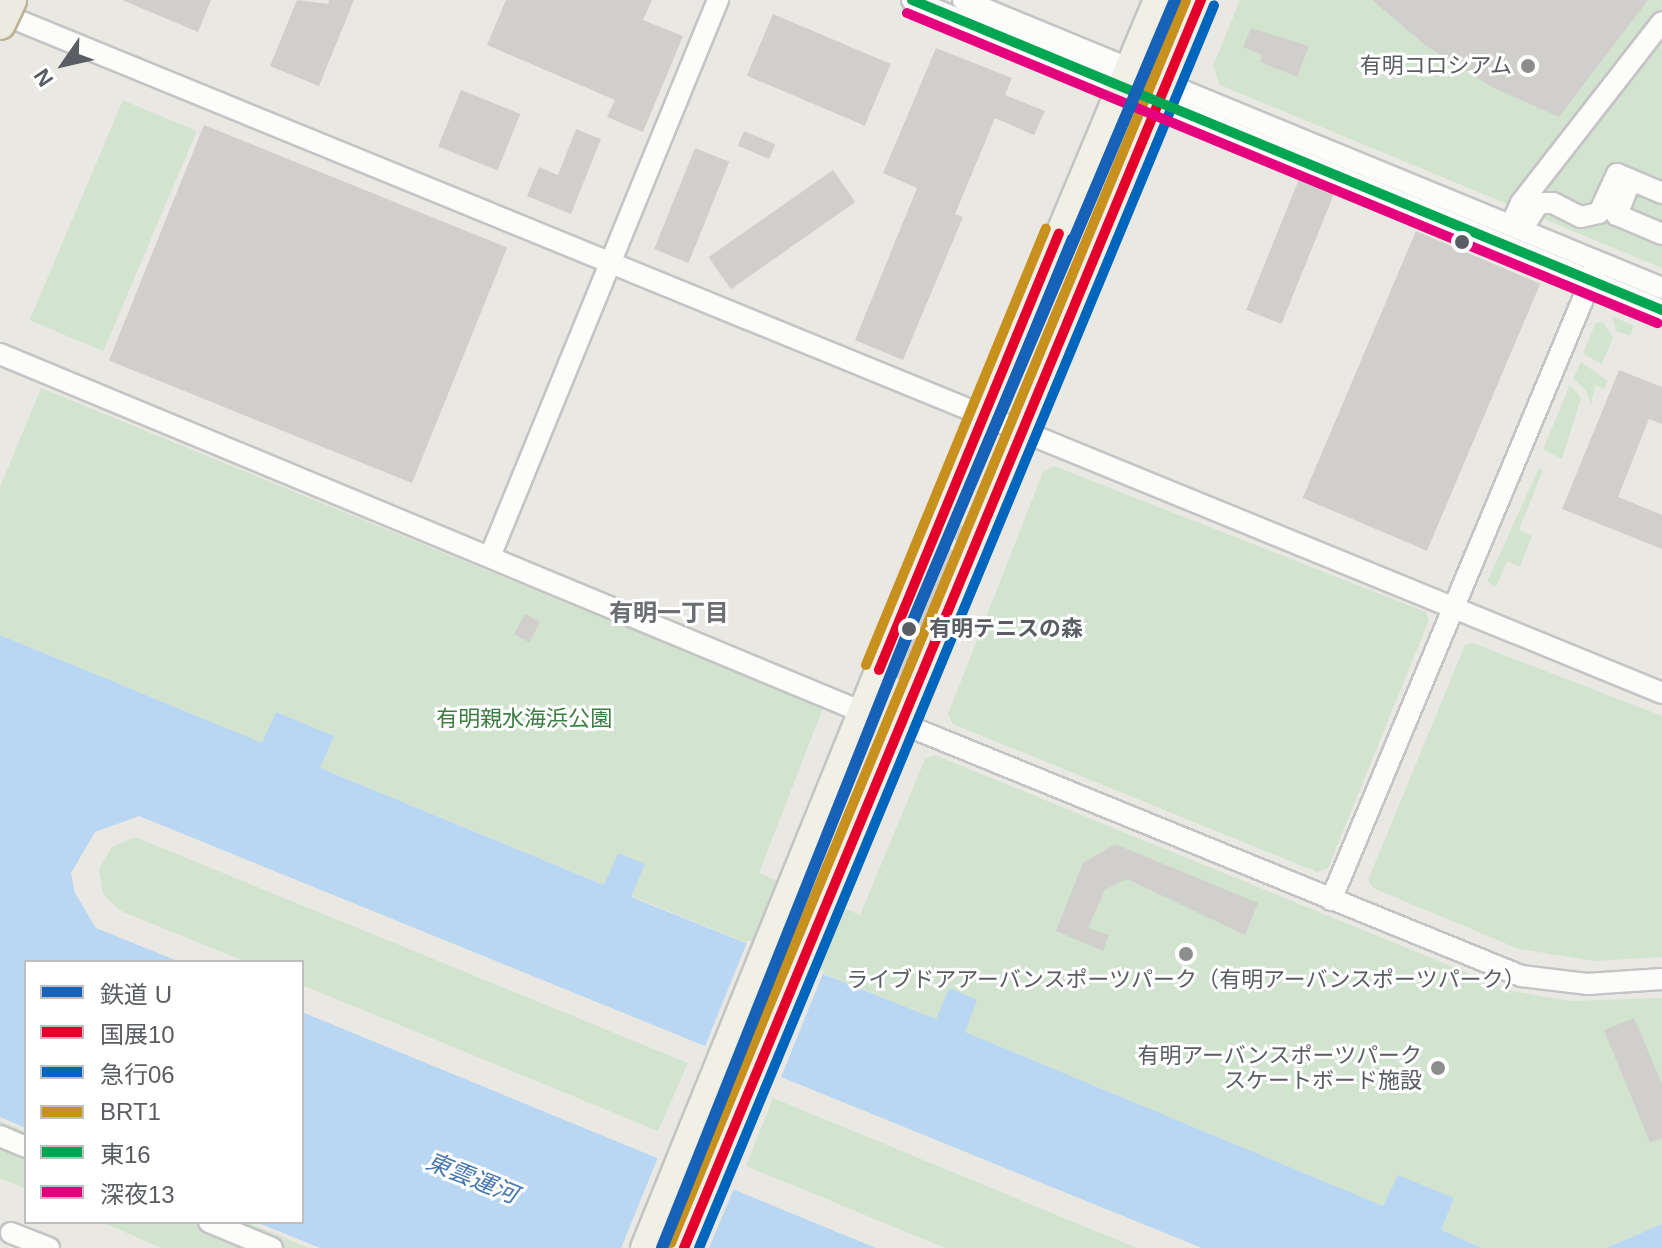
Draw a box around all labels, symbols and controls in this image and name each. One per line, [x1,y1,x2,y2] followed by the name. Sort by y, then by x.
[24,24,104,104] north arrow
[1358,53,1512,79] place label: 有明コロシアム
[1519,57,1537,75] marker: 有明コロシアム
[29,64,58,91] text: N
[1454,234,1470,250] unlabelled marker
[609,599,729,627] district label: 有明一丁目
[896,616,922,642] marker: 有明テニスの森
[929,616,1083,642] place label: 有明テニスの森
[436,706,612,732] park label: 有明親水海浜公園
[1177,945,1195,963] marker: ライブドアアーバンスポーツパーク（有明アーバンスポーツパーク）
[24,960,304,1224] legend
[846,967,1526,993] place label: ライブドアアーバンスポーツパーク（有明アーバンスポーツパーク）
[100,981,172,1008] text: 鉄道 U
[100,1021,175,1048] text: 国展10
[1137,1042,1422,1094] place label: 有明アーバンスポーツパーク スケートボード施設
[1429,1059,1447,1077] marker: 有明アーバンスポーツパーク スケートボード施設
[100,1061,175,1088] text: 急行06
[100,1098,161,1125] text: BRT1
[100,1141,151,1168] text: 東16
[422,1147,522,1209] water label: 東雲運河
[100,1181,175,1208] text: 深夜13

